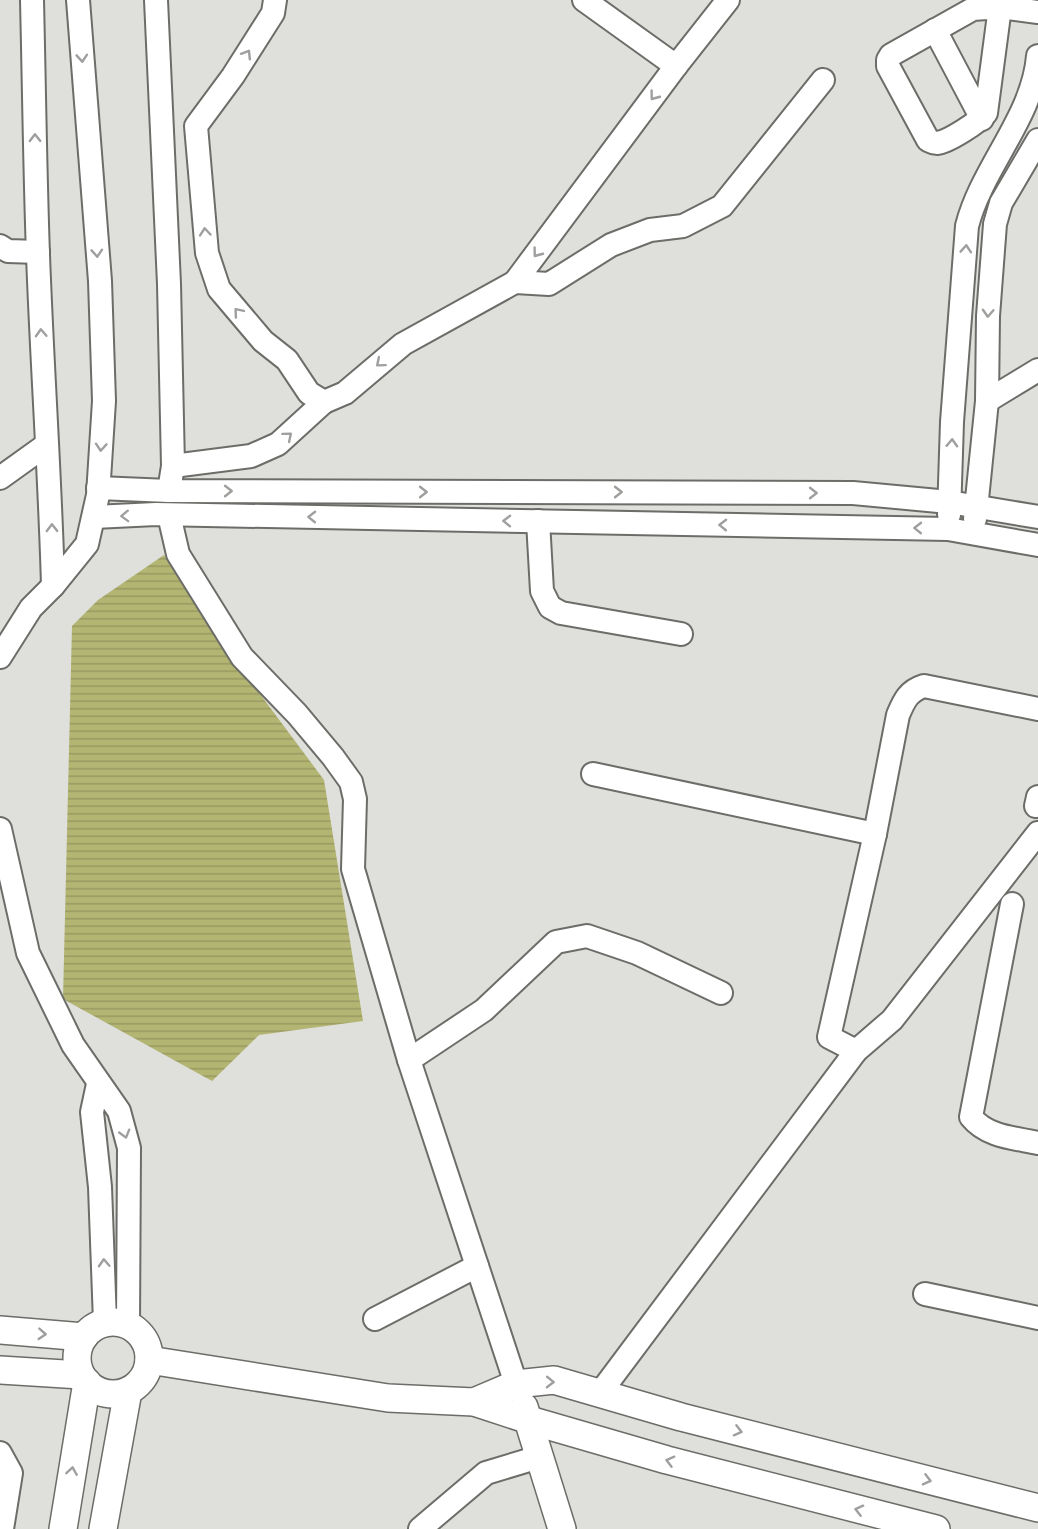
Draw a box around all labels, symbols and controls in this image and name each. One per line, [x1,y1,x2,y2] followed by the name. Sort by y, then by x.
[240,50,251,61] one-way arrow
[76,54,89,63] one-way arrow
[650,90,661,101] one-way arrow
[29,134,41,143] one-way arrow
[199,228,212,237] one-way arrow
[959,244,972,253] one-way arrow
[534,246,545,257] one-way arrow
[91,248,104,257] one-way arrow
[234,308,245,319] one-way arrow
[982,308,995,317] one-way arrow
[35,329,48,338] one-way arrow
[376,356,387,367] one-way arrow
[281,432,292,443] one-way arrow
[945,439,958,448] one-way arrow
[95,443,108,452] one-way arrow
[223,485,232,497] one-way arrow
[418,486,427,498] one-way arrow
[613,486,622,498] one-way arrow
[808,487,817,499] one-way arrow
[120,509,129,522] one-way arrow
[308,511,317,524] one-way arrow
[503,515,512,527] one-way arrow
[719,518,728,531] one-way arrow
[914,522,923,534] one-way arrow
[45,523,58,532] one-way arrow
[118,1129,131,1139] one-way arrow
[97,1259,110,1268] one-way arrow
[37,1327,46,1340] one-way arrow
[545,1376,554,1388] one-way arrow
[733,1424,743,1437] one-way arrow
[666,1456,676,1468] one-way arrow
[66,1467,78,1476] one-way arrow
[922,1472,932,1485] one-way arrow
[854,1505,864,1518] one-way arrow

